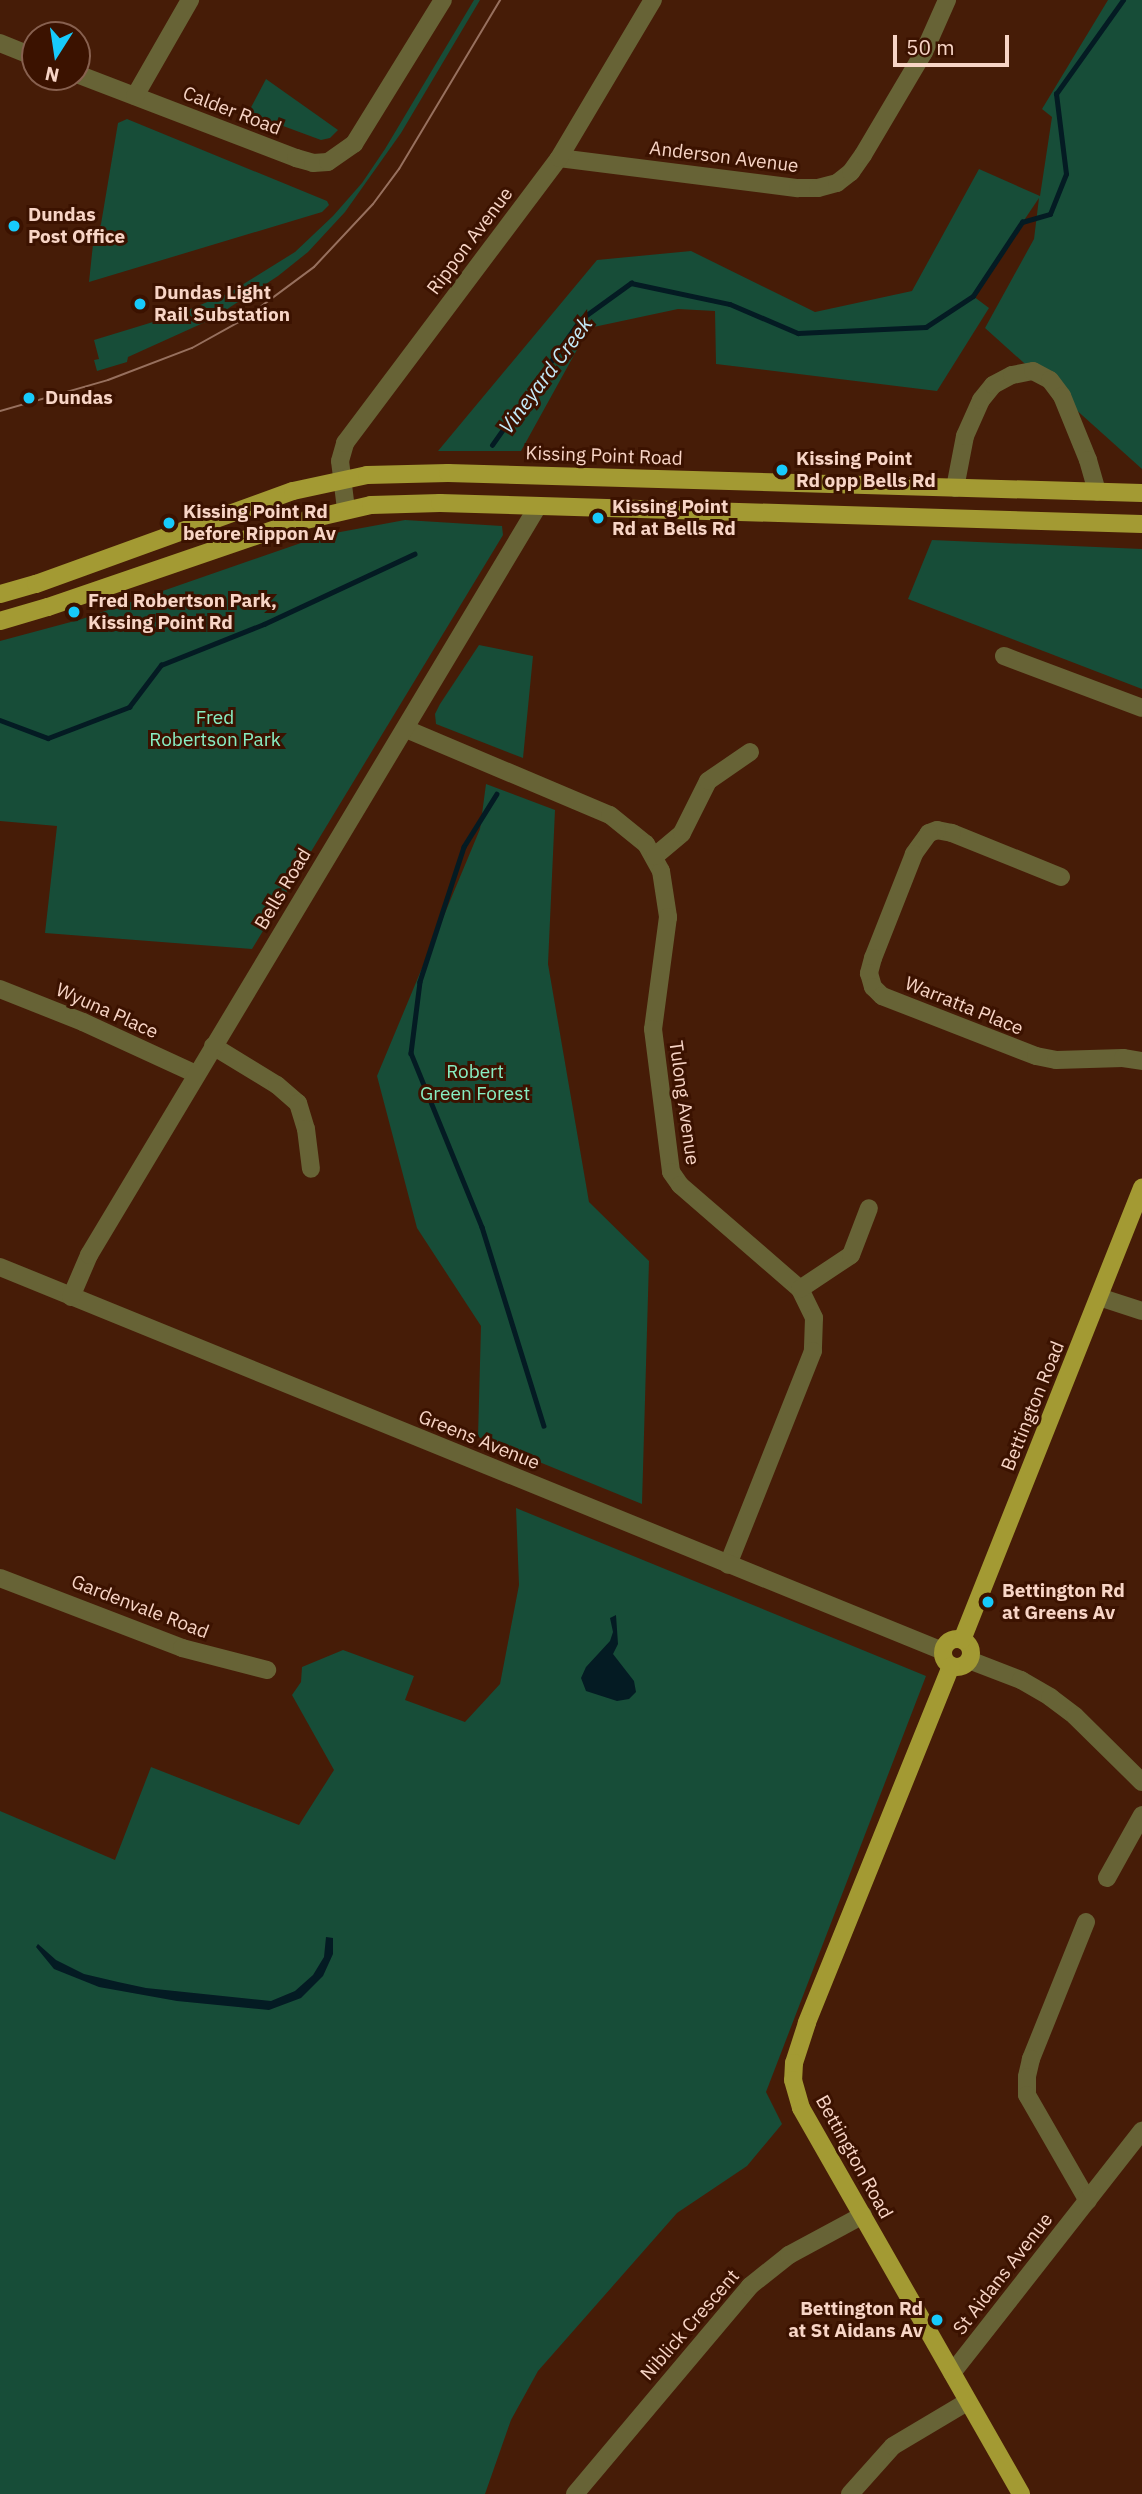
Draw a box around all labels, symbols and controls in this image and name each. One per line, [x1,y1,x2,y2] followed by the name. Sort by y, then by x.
[21,21,91,91] north arrow
[897,21,1012,65] scale bar
[906,33,955,61] text: 50 m
[43,61,61,88] text: N
[180,82,284,140] street label: Calder Road
[648,137,800,177] street label: Anderson Avenue
[422,183,518,299] street label: Rippon Avenue
[28,204,125,248] place label: Dundas Post Office
[6,218,22,234] marker: Dundas Post Office
[154,282,290,326] place label: Dundas Light Rail Substation
[132,296,148,312] marker: Dundas Light Rail Substation
[493,312,597,438] water label: Vineyard Creek
[45,387,113,409] place label: Dundas
[19,388,39,408] marker: Dundas
[525,442,683,470] street label: Kissing Point Road
[796,448,936,492] place label: Kissing Point Rd opp Bells Rd
[774,462,790,478] marker: Kissing Point Rd opp Bells Rd
[612,496,736,540] place label: Kissing Point Rd at Bells Rd
[183,501,336,545] place label: Kissing Point Rd before Rippon Av
[590,510,606,526] marker: Kissing Point Rd at Bells Rd
[161,515,177,531] marker: Kissing Point Rd before Rippon Av
[88,590,277,634] place label: Fred Robertson Park, Kissing Point Rd
[66,604,82,620] marker: Fred Robertson Park, Kissing Point Rd
[149,707,281,751] park label: Fred Robertson Park
[250,844,316,934] street label: Bells Road
[902,972,1026,1040] street label: Warratta Place
[52,978,162,1044] street label: Wyuna Place
[664,1039,704,1167] street label: Tulong Avenue
[420,1061,530,1105] park label: Robert Green Forest
[997,1338,1069,1474] street label: Bettington Road
[415,1405,543,1475] street label: Greens Avenue
[68,1570,212,1644] street label: Gardenvale Road
[1002,1580,1125,1624] place label: Bettington Rd at Greens Av
[980,1594,996,1610] marker: Bettington Rd at Greens Av
[811,2091,897,2223] street label: Bettington Road
[948,2209,1058,2339] street label: St Aidans Avenue
[636,2265,744,2385] street label: Niblick Crescent
[788,2298,923,2342] place label: Bettington Rd at St Aidans Av
[929,2312,945,2328] marker: Bettington Rd at St Aidans Av

